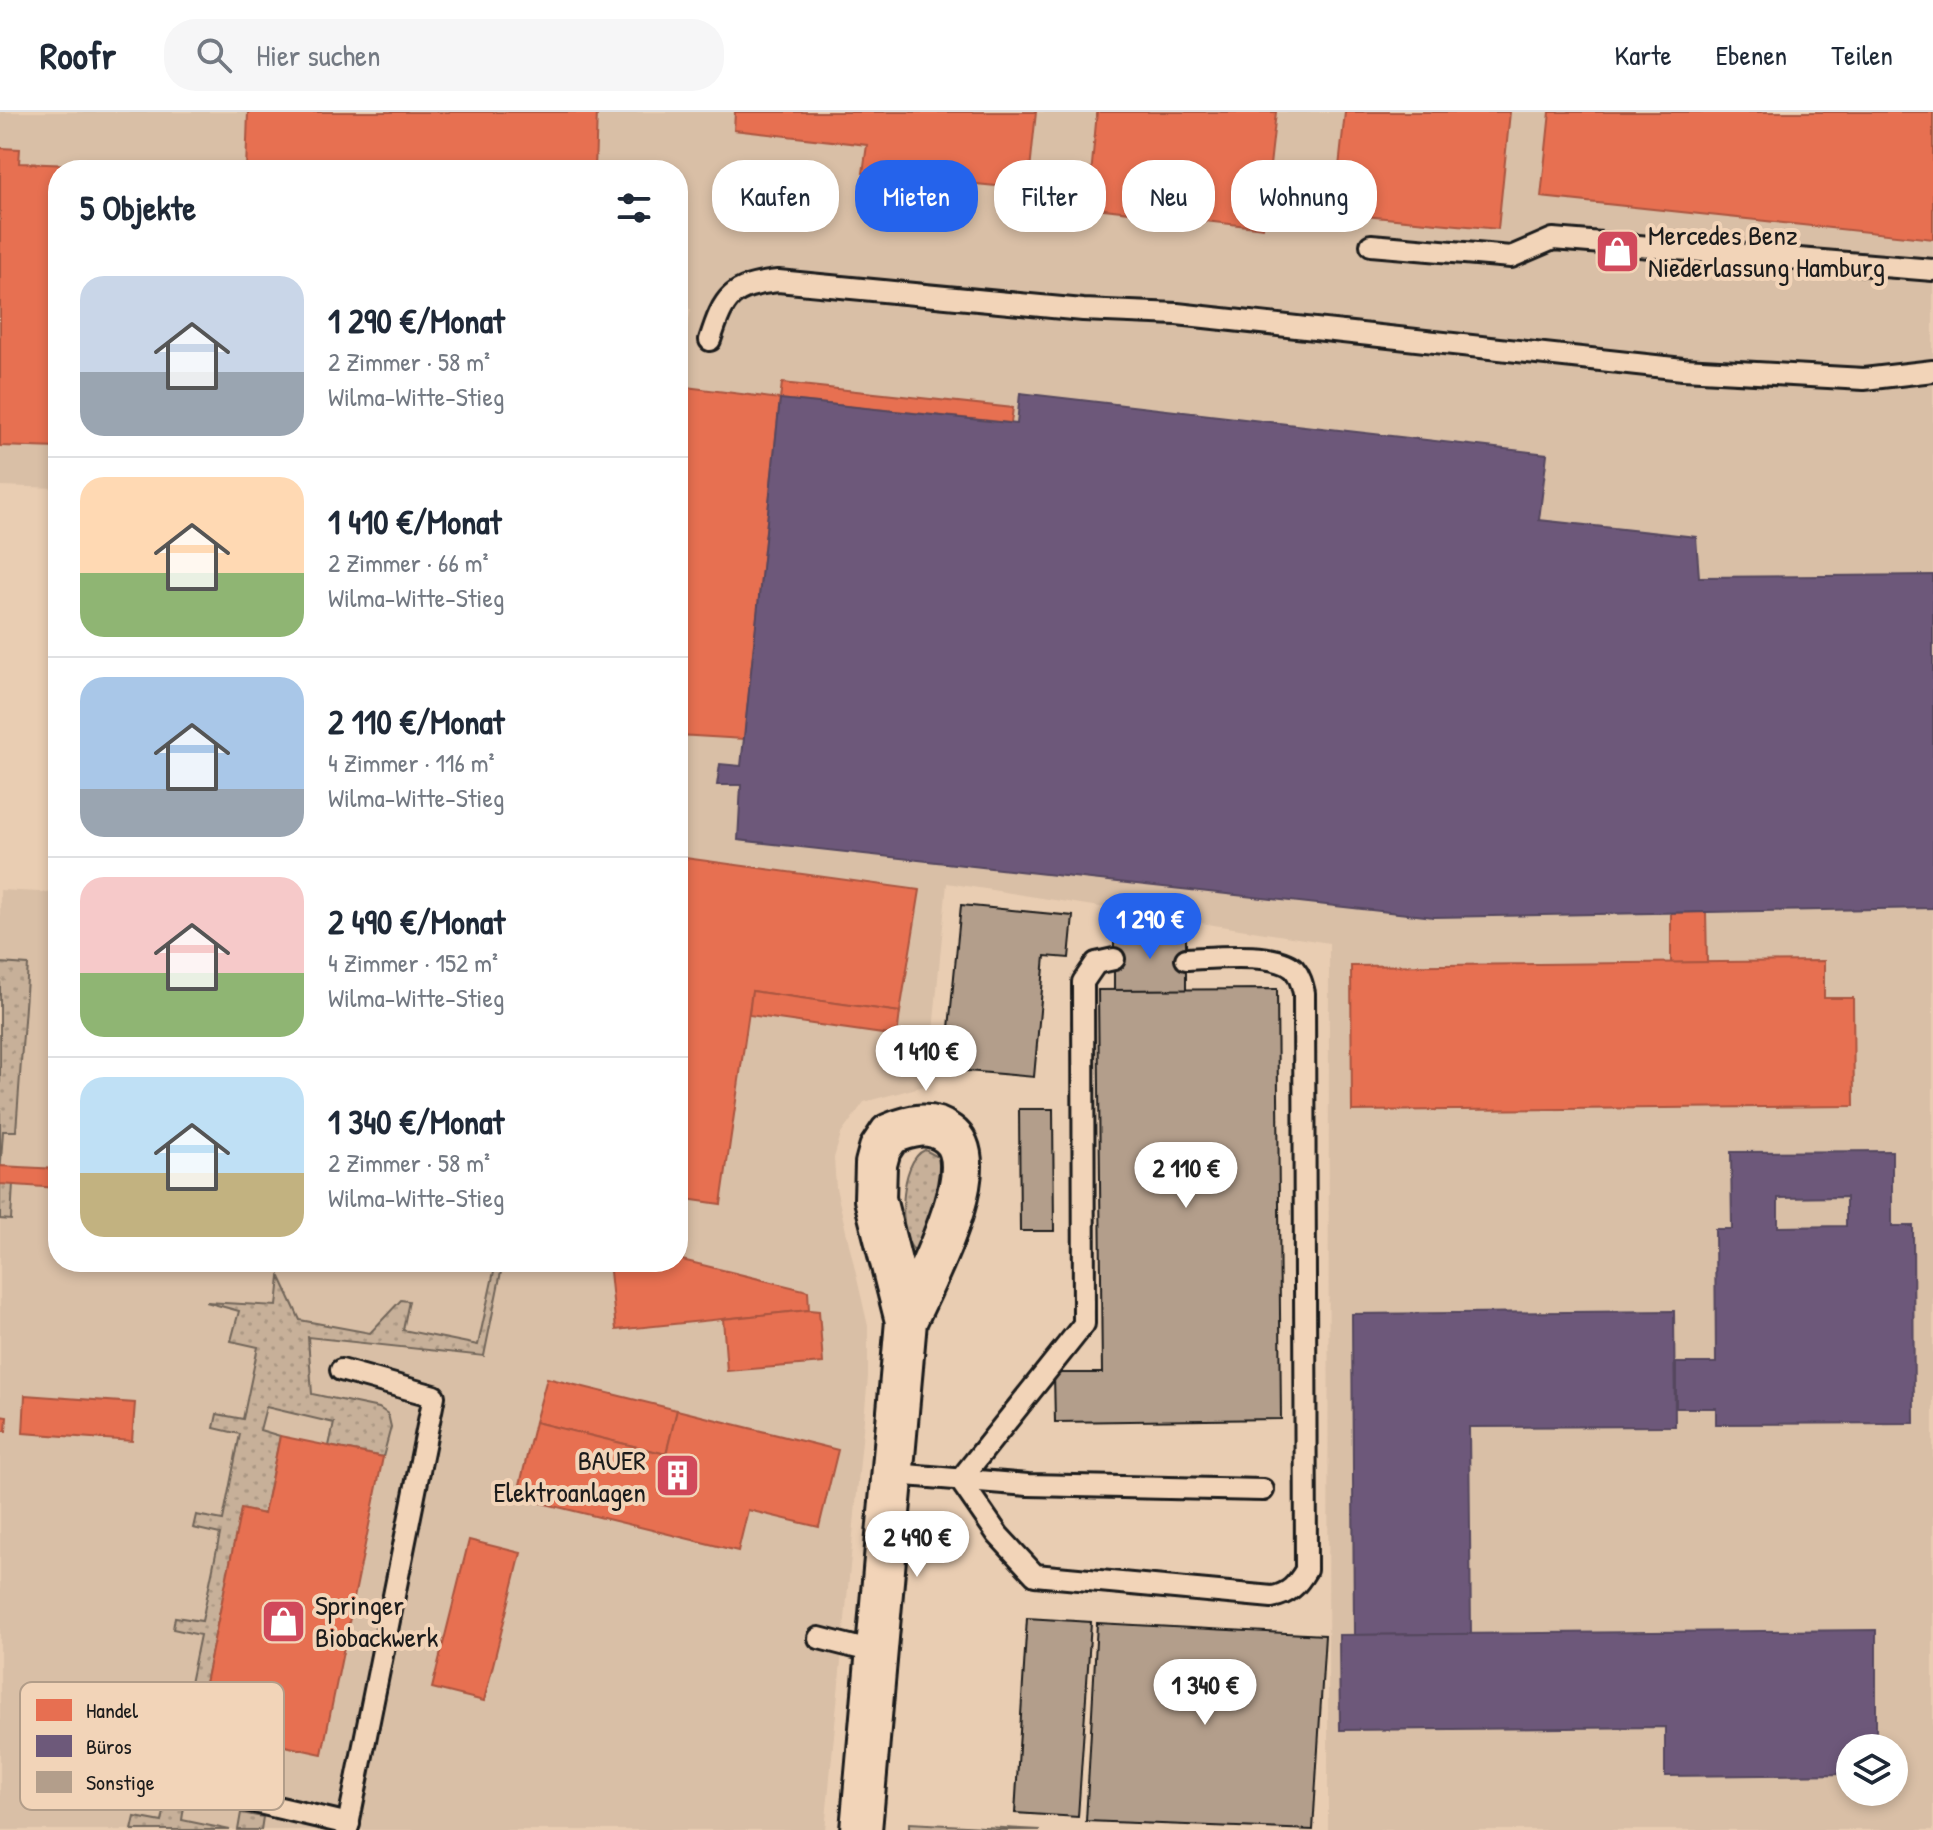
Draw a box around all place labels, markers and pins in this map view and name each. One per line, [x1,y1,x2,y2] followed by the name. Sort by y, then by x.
[1648,216,1885,286] place label: Mercedes Benz Niederlassung Hamburg
[1593,227,1641,275] shop icon: Mercedes Benz Niederlassung Hamburg
[1076,893,1224,961] pin: 1 290 €
[852,1025,1000,1093] pin: 1 410 €
[1112,1142,1260,1210] pin: 2 110 €
[493,1441,646,1511] place label: BAUER Elektroanlagen
[653,1452,701,1500] building icon: BAUER Elektroanlagen
[843,1511,991,1579] pin: 2 490 €
[315,1586,439,1656] place label: Springer Biobackwerk
[260,1597,308,1645] shop icon: Springer Biobackwerk
[1131,1659,1279,1727] pin: 1 340 €

